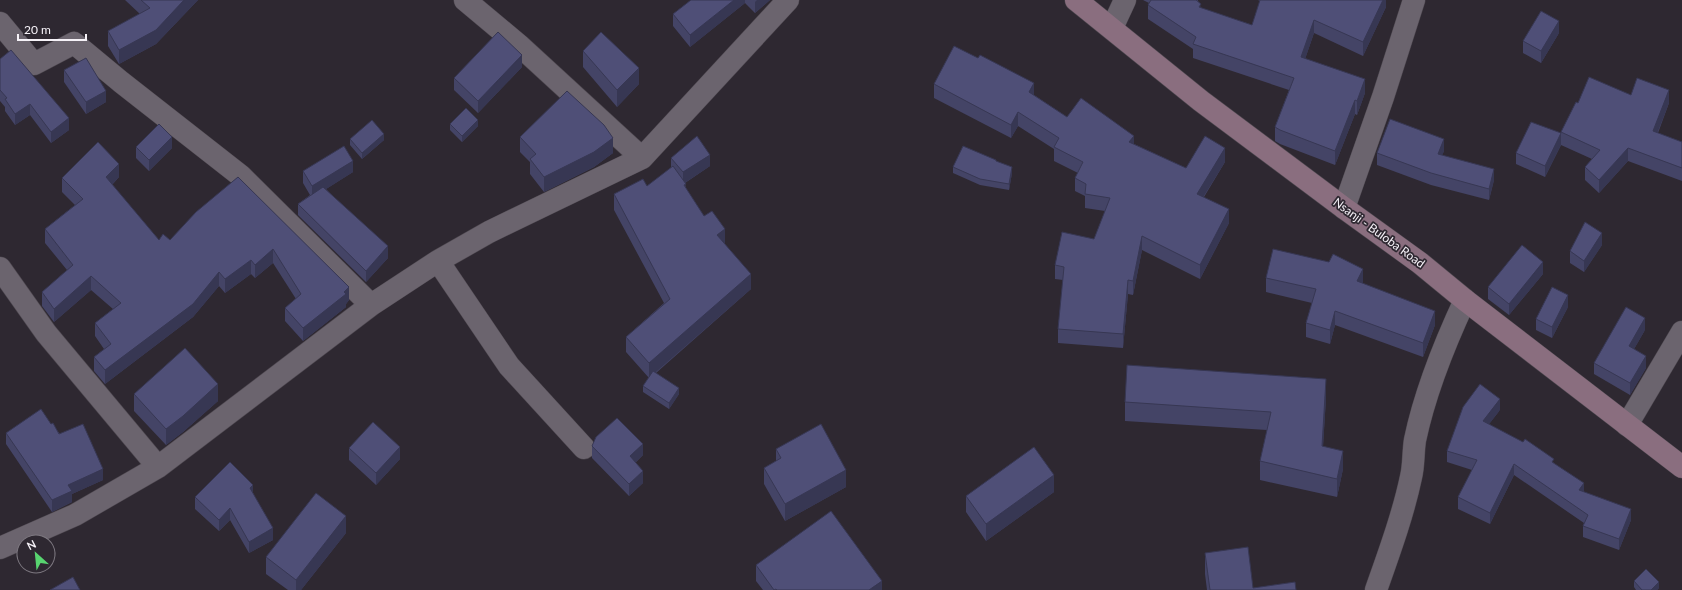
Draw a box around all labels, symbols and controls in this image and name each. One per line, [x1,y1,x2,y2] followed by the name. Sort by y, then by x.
[18,16,86,42] scale bar
[24,22,51,37] text: 20 m
[1331,194,1428,271] street label: Nsanji - Buloba Road
[16,534,56,574] north arrow
[25,537,38,552] text: N

